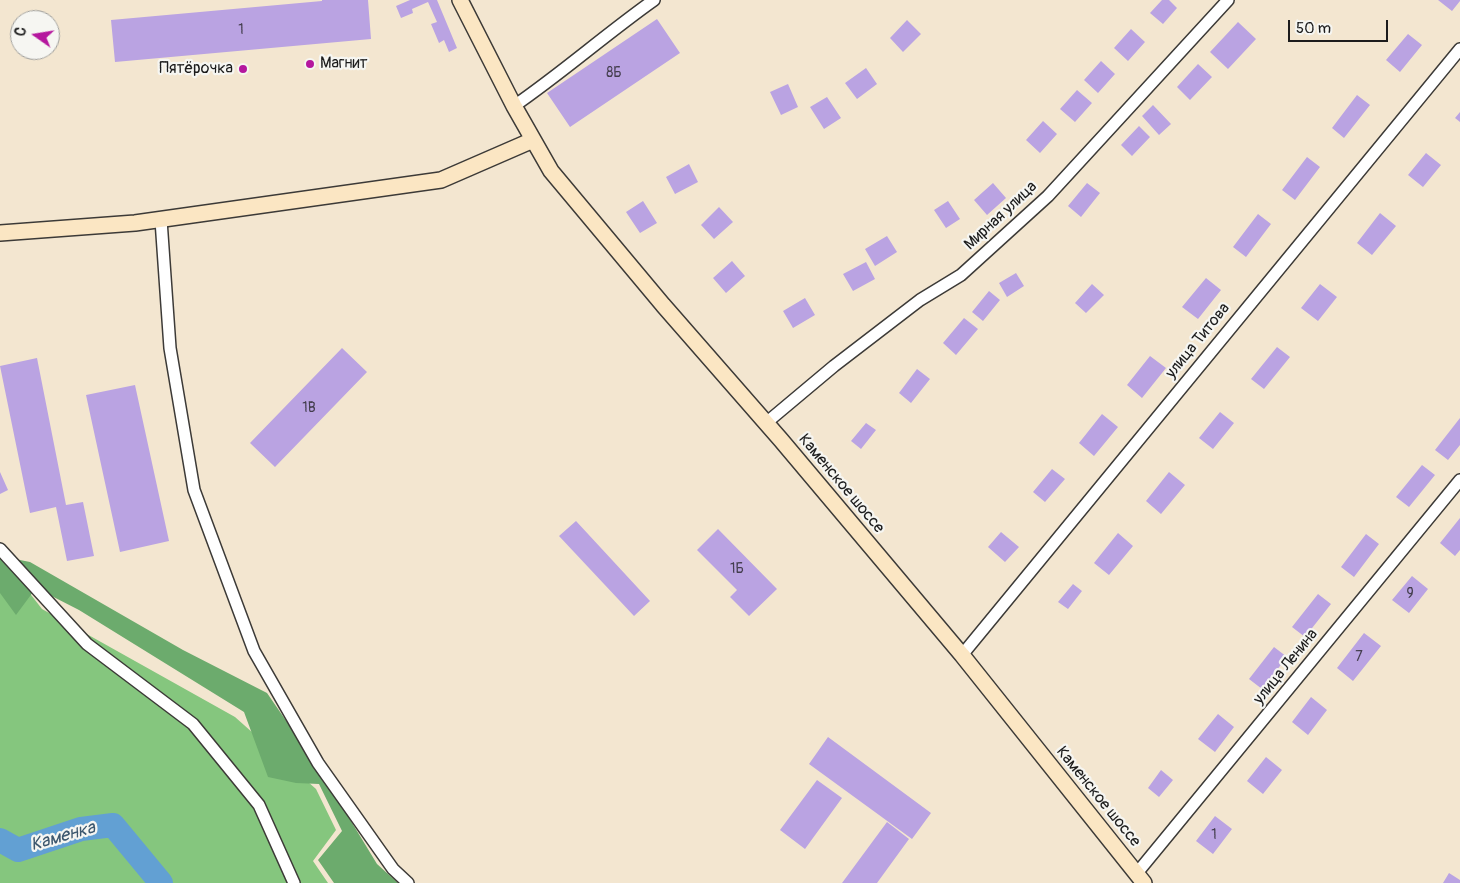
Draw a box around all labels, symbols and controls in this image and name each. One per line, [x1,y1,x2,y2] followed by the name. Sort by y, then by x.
[10,10,60,60] north arrow
[1290,10,1390,42] scale bar
[1296,19,1331,38] text: 50 m
[238,22,244,38] house number: 1
[12,26,30,38] text: С
[320,54,368,74] place label: Магнит
[304,58,316,70] marker: Магнит
[159,59,233,79] place label: Пятёрочка
[237,63,249,75] marker: Пятёрочка
[606,65,622,81] house number: 8Б
[961,177,1041,255] street label: Мирная улица
[1162,300,1234,382] street label: улица Титова
[302,400,316,416] house number: 1В
[794,431,888,537] street label: Каменское шоссе
[730,561,744,577] house number: 1Б
[1406,586,1414,602] house number: 9
[1250,625,1322,709] street label: улица Ленина
[1355,649,1363,665] house number: 7
[1052,743,1144,851] street label: Каменское шоссе
[28,818,98,856] water label: Каменка
[1211,827,1217,843] house number: 1

